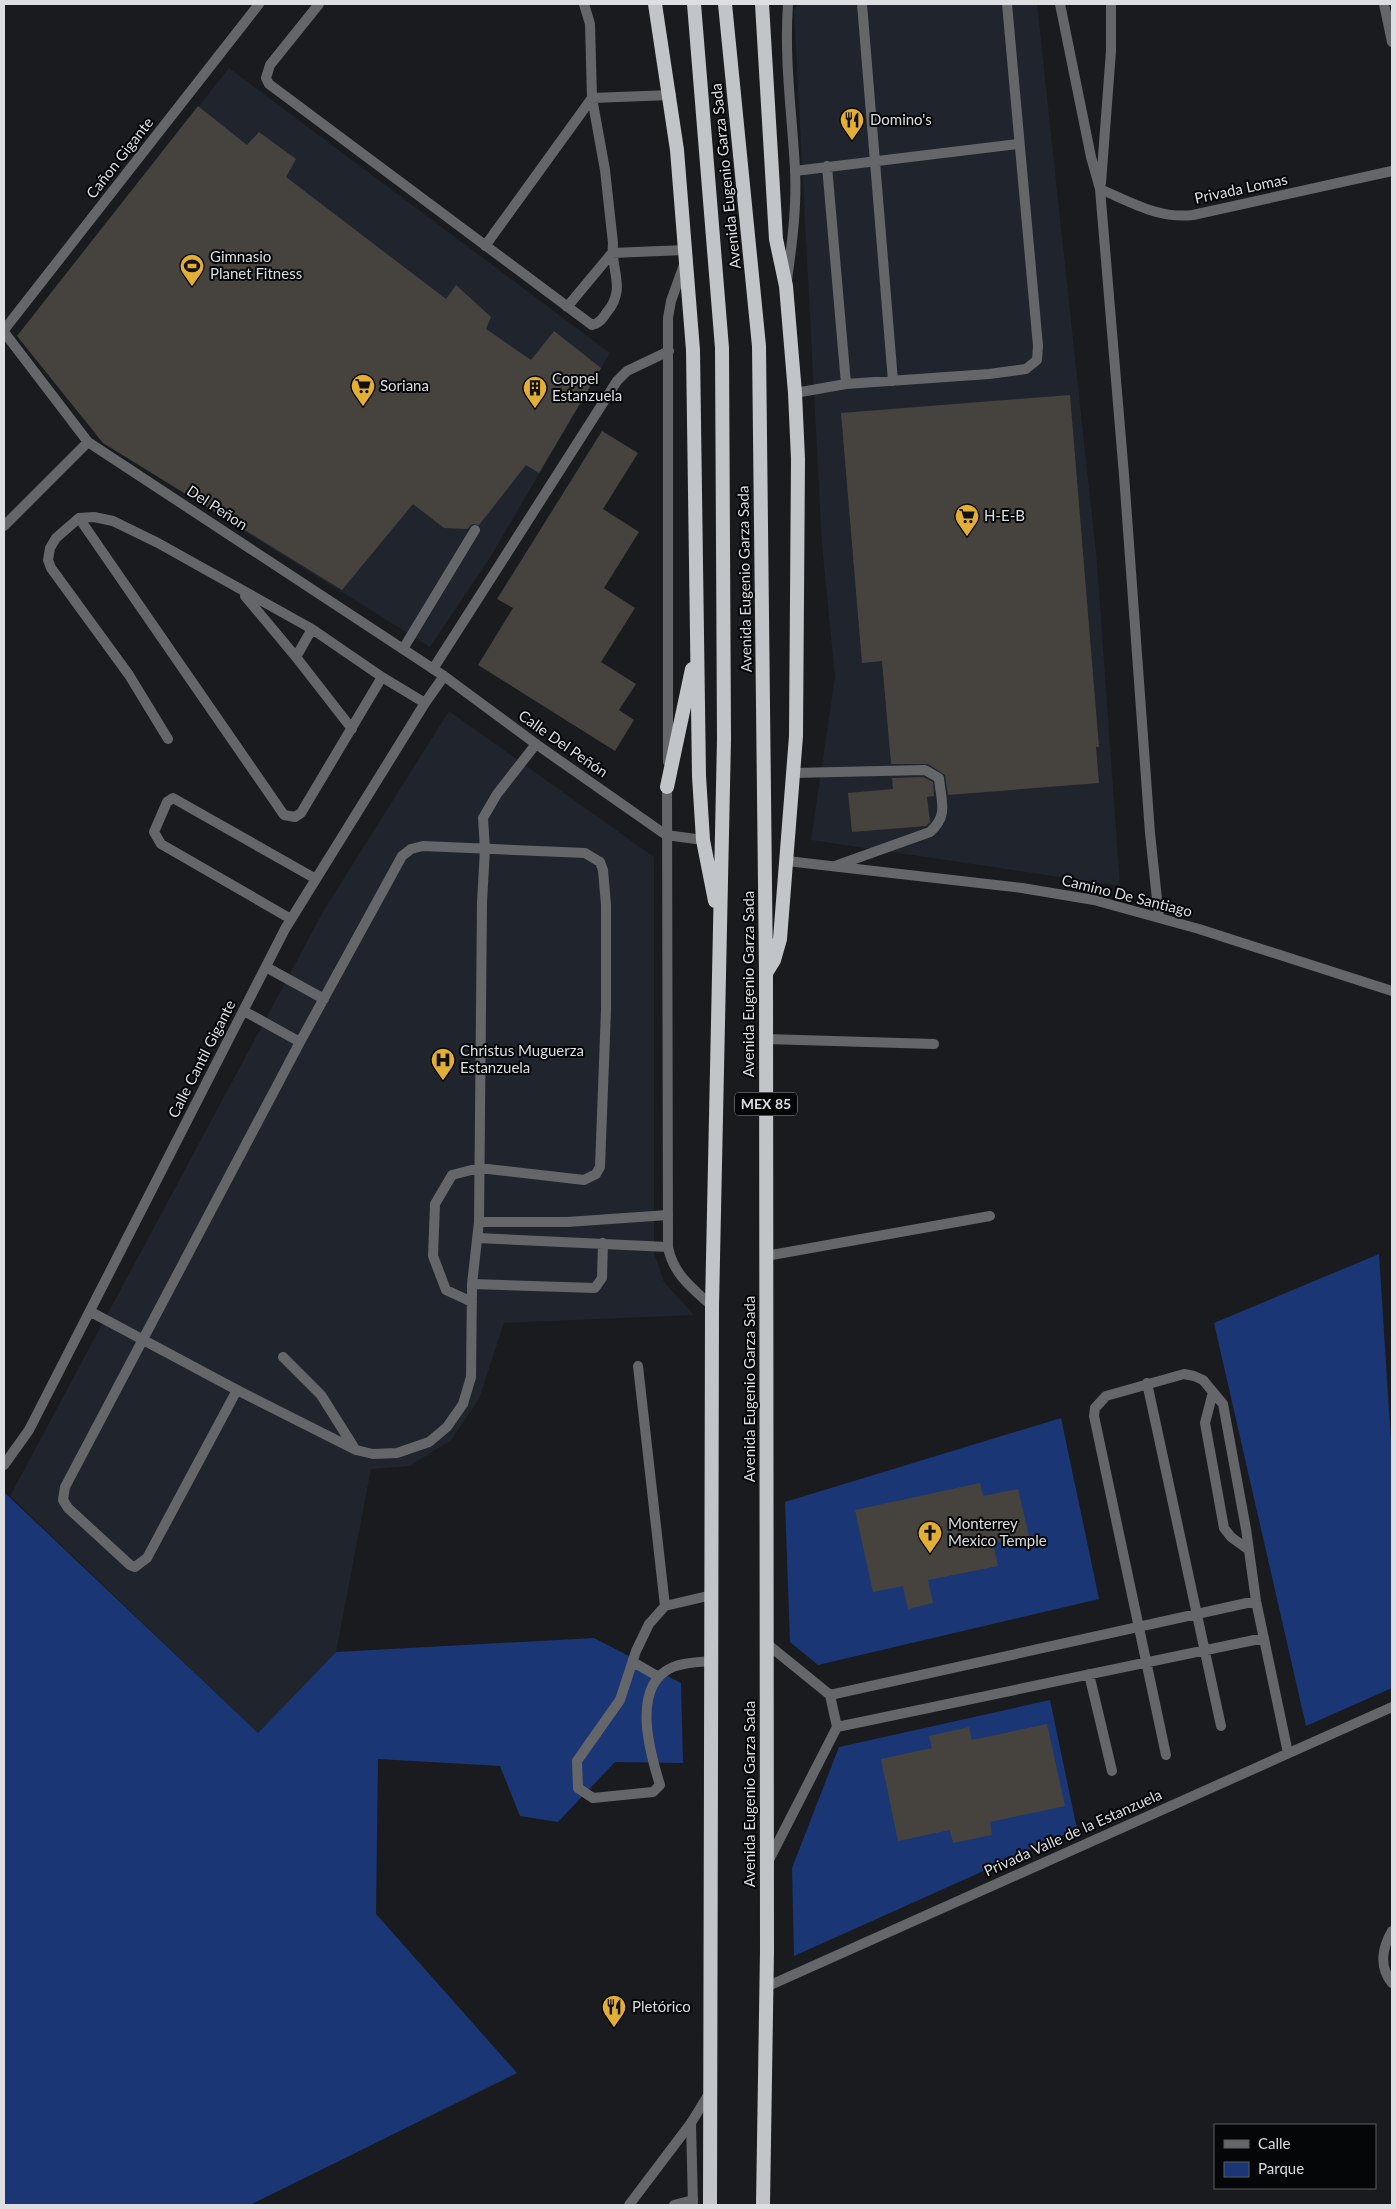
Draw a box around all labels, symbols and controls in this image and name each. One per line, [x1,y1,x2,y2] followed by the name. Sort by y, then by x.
[706,82,744,270] street label: Avenida Eugenio Garza Sada
[839,107,865,141] restaurant icon: Domino's
[870,110,932,128] place label: Domino's
[82,113,156,201] street label: Cañon Gigante
[1193,169,1289,207] street label: Privada Lomas
[210,247,302,282] place label: Gimnasio Planet Fitness
[179,253,205,287] sports icon: Gimnasio Planet Fitness
[552,369,622,404] place label: Coppel Estanzuela
[350,373,376,407] supermarket icon: Soriana
[522,375,548,409] building icon: Coppel Estanzuela
[380,376,429,394] place label: Soriana
[184,481,251,533] street label: Del Peñon
[733,486,755,672] street label: Avenida Eugenio Garza Sada
[954,503,980,537] supermarket icon: H-E-B
[984,506,1025,524] place label: H-E-B
[516,706,612,781] street label: Calle Del Peñón
[1060,870,1194,920] street label: Camino De Santiago
[739,891,757,1077] street label: Avenida Eugenio Garza Sada
[164,996,239,1121] street label: Calle Cantil Gigante
[460,1041,584,1076] place label: Christus Muguerza Estanzuela
[430,1047,456,1081] hospital icon: Christus Muguerza Estanzuela
[735,1092,797,1116] road number: MEX 85
[740,1296,758,1482] street label: Avenida Eugenio Garza Sada
[948,1514,1047,1549] place label: Monterrey Mexico Temple
[917,1520,943,1554] church icon: Monterrey Mexico Temple
[740,1701,758,1887] street label: Avenida Eugenio Garza Sada
[981,1785,1164,1880] street label: Privada Valle de la Estanzuela
[601,1994,627,2028] restaurant icon: Pletórico
[632,1997,691,2015] place label: Pletórico
[1214,2124,1376,2189] legend
[1258,2134,1291,2152] text: Calle
[1258,2159,1304,2177] text: Parque

